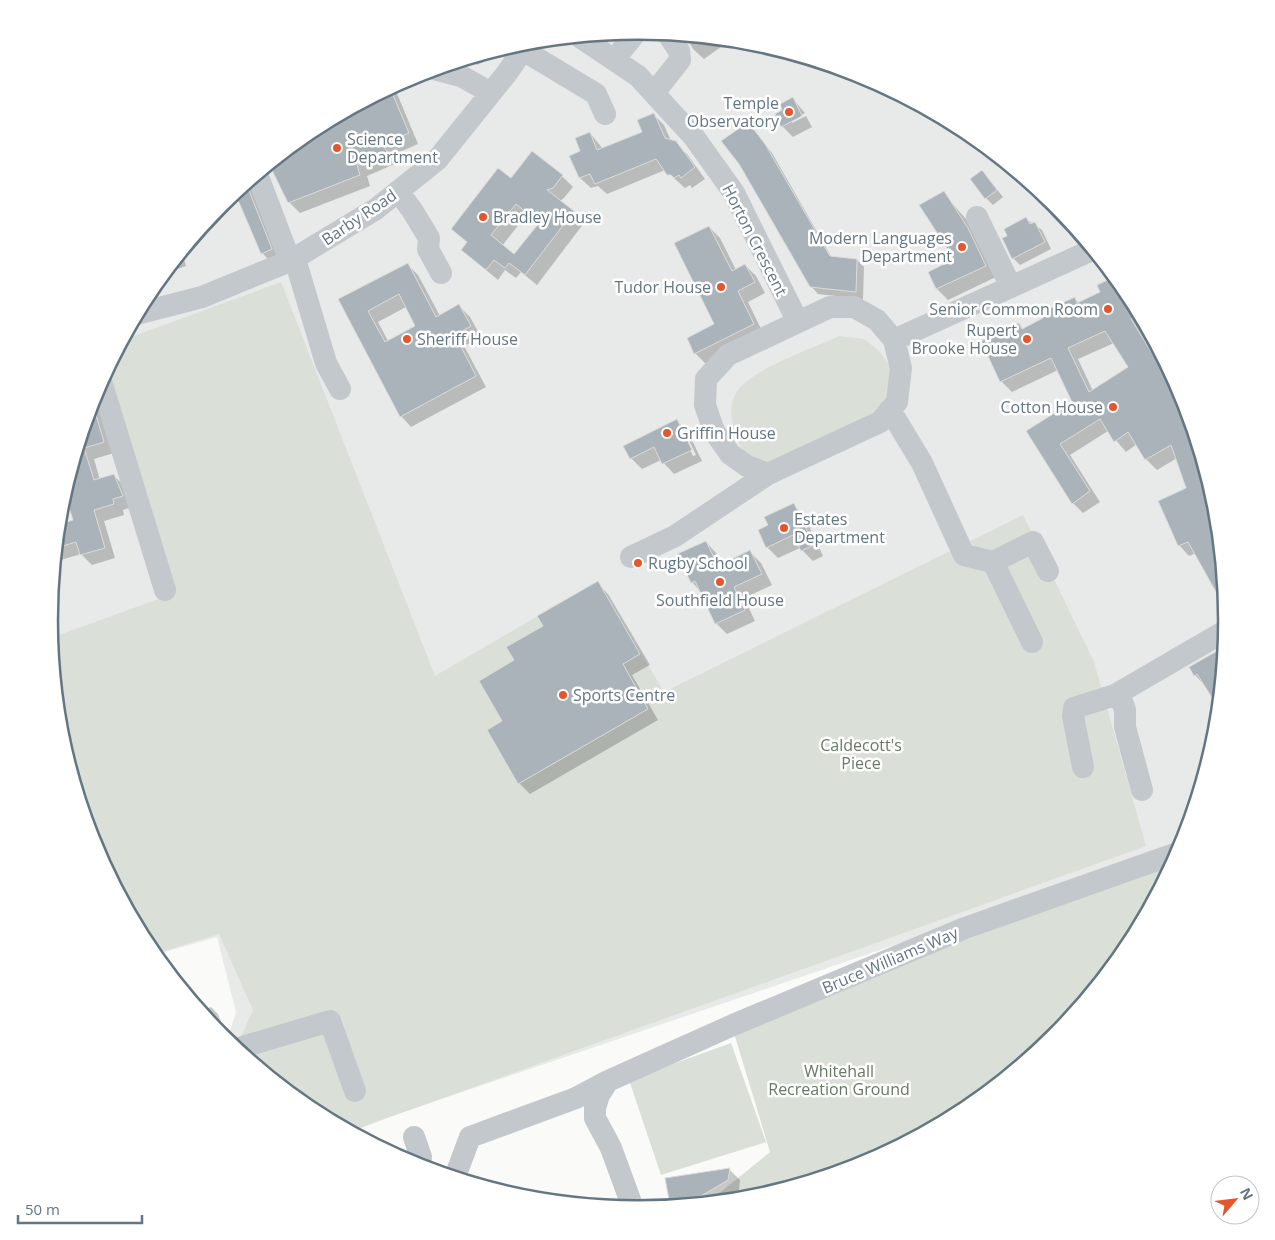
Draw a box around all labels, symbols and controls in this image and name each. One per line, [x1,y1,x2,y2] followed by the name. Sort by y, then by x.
[687,92,780,132] place label: Temple Observatory
[783,106,795,118] marker: Temple Observatory
[347,128,438,168] place label: Science Department
[331,142,343,154] marker: Science Department
[717,180,793,300] street label: Horton Crescent
[317,184,401,250] street label: Barby Road
[493,206,602,228] place label: Bradley House
[477,211,489,223] marker: Bradley House
[809,227,952,267] place label: Modern Languages Department
[956,241,968,253] marker: Modern Languages Department
[614,276,711,298] place label: Tudor House
[715,281,727,293] marker: Tudor House
[929,298,1098,320] place label: Senior Common Room
[1102,303,1114,315] marker: Senior Common Room
[911,319,1017,359] place label: Rupert Brooke House
[417,328,518,350] place label: Sheriff House
[401,333,413,345] marker: Sheriff House
[1021,333,1033,345] marker: Rupert Brooke House
[1000,396,1103,418] place label: Cotton House
[1107,401,1119,413] marker: Cotton House
[677,422,776,444] place label: Griffin House
[661,427,673,439] marker: Griffin House
[794,508,885,548] place label: Estates Department
[778,522,790,534] marker: Estates Department
[648,552,748,574] place label: Rugby School
[632,557,644,569] marker: Rugby School
[714,576,726,588] marker: Southfield House
[656,589,784,611] place label: Southfield House
[573,684,675,706] place label: Sports Centre
[557,689,569,701] marker: Sports Centre
[820,734,902,774] park label: Caldecott's Piece
[819,921,962,999] street label: Bruce Williams Way
[768,1060,910,1100] park label: Whitehall Recreation Ground
[1210,1175,1260,1225] north arrow
[1236,1184,1258,1203] text: N
[18,1192,141,1224] scale bar
[25,1199,60,1219] text: 50 m

